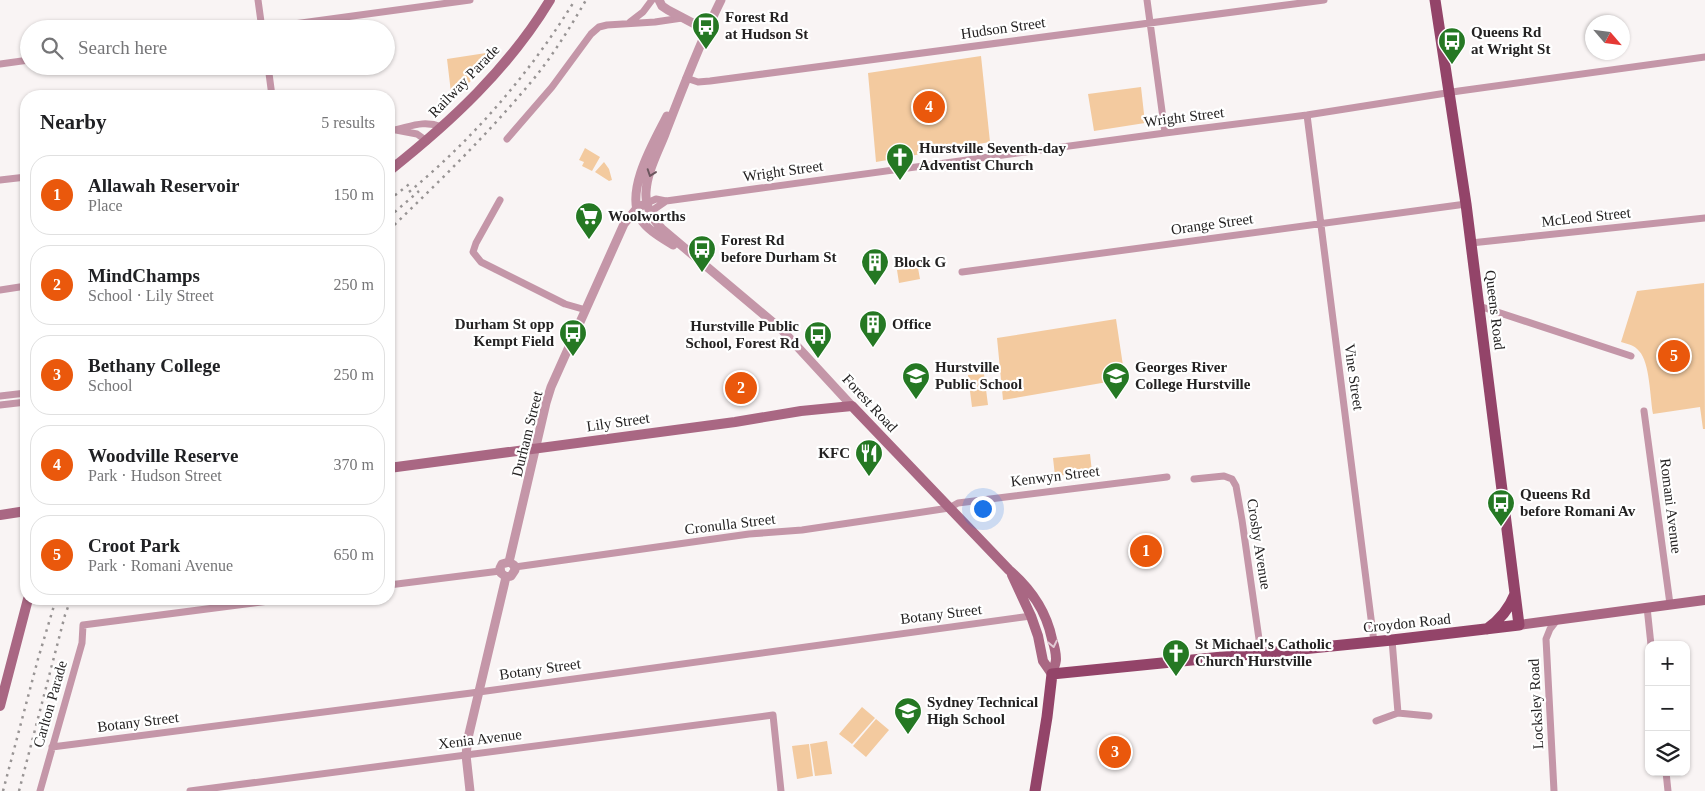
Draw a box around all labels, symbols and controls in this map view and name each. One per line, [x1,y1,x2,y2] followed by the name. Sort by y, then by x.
[725,9,808,42] place label: Forest Rd at Hudson St
[691,11,721,50] bus stop icon: Forest Rd at Hudson St
[960,14,1047,42] street label: Hudson Street
[1585,15,1630,60] north arrow
[20,20,395,75] search box
[1471,24,1550,57] place label: Queens Rd at Wright St
[1437,26,1467,65] bus stop icon: Queens Rd at Wright St
[38,34,66,62] icon: search
[78,37,167,58] text: Search here
[425,41,503,121] street label: Railway Parade
[913,88,945,126] pin: 4
[1143,104,1226,130] street label: Wright Street
[40,110,107,134] text: Nearby
[321,114,375,131] text: 5 results
[919,140,1067,173] place label: Hurstville Seventh-day Adventist Church
[885,142,915,181] church icon: Hurstville Seventh-day Adventist Church
[742,157,825,185] street label: Wright Street
[647,168,657,177] one-way arrow
[88,175,239,196] text: Allawah Reservoir
[53,186,61,203] text: 1
[334,186,374,203] text: 150 m
[88,197,123,214] text: Place
[574,201,604,240] supermarket icon: Woolworths
[1541,204,1632,230] street label: McLeod Street
[608,208,686,224] place label: Woolworths
[1170,210,1255,238] street label: Orange Street
[721,232,837,265] place label: Forest Rd before Durham St
[687,234,717,273] bus stop icon: Forest Rd before Durham St
[860,247,890,286] building icon: Block G
[894,254,946,270] place label: Block G
[88,265,200,286] text: MindChamps
[1482,269,1508,351] street label: Queens Road
[53,276,61,293] text: 2
[334,276,374,293] text: 250 m
[88,287,214,304] text: School · Lily Street
[858,309,888,348] building icon: Office
[455,316,555,349] place label: Durham St opp Kempt Field
[892,316,931,332] place label: Office
[558,318,588,357] bus stop icon: Durham St opp Kempt Field
[686,318,800,351] place label: Hurstville Public School, Forest Rd
[803,320,833,359] bus stop icon: Hurstville Public School, Forest Rd
[1658,337,1690,375] pin: 5
[1341,343,1367,412] street label: Vine Street
[88,355,220,376] text: Bethany College
[935,359,1022,392] place label: Hurstville Public School
[1135,359,1251,392] place label: Georges River College Hurstville
[901,361,931,400] school or university icon: Hurstville Public School
[1101,361,1131,400] school or university icon: Georges River College Hurstville
[53,366,61,383] text: 3
[334,366,374,383] text: 250 m
[725,369,757,407] pin: 2
[839,371,901,435] street label: Forest Road
[88,377,132,394] text: School
[509,389,546,479] street label: Durham Street
[585,410,651,434] street label: Lily Street
[854,438,884,477] restaurant icon: KFC
[88,445,238,466] text: Woodville Reserve
[818,445,850,461] place label: KFC
[53,456,61,473] text: 4
[334,456,374,473] text: 370 m
[1657,457,1685,555] street label: Romani Avenue
[1010,463,1101,489] street label: Kenwyn Street
[88,467,222,484] text: Park · Hudson Street
[1520,486,1636,519] place label: Queens Rd before Romani Av
[1486,488,1516,527] bus stop icon: Queens Rd before Romani Av
[970,496,996,522] your location
[1244,497,1274,591] street label: Crosby Avenue
[684,510,777,537] street label: Cronulla Street
[1130,532,1162,570] pin: 1
[88,535,180,556] text: Croot Park
[53,546,61,563] text: 5
[334,546,374,563] text: 650 m
[88,557,233,574] text: Park · Romani Avenue
[899,601,984,627] street label: Botany Street
[1362,610,1452,636] street label: Croydon Road
[1195,636,1332,669] place label: St Michael's Catholic Church Hurstville
[1161,638,1191,677] church icon: St Michael's Catholic Church Hurstville
[1047,639,1058,648] one-way arrow
[1645,641,1690,776] map controls
[1645,641,1690,686] button: +
[498,655,583,683] street label: Botany Street
[30,658,70,749] street label: Carlton Parade
[1526,658,1546,750] street label: Locksley Road
[1645,686,1690,731] button: −
[927,694,1038,727] place label: Sydney Technical High School
[893,696,923,735] school or university icon: Sydney Technical High School
[96,709,181,735] street label: Botany Street
[437,726,523,752] street label: Xenia Avenue
[1645,731,1690,776] button: layers
[1099,733,1131,771] pin: 3

